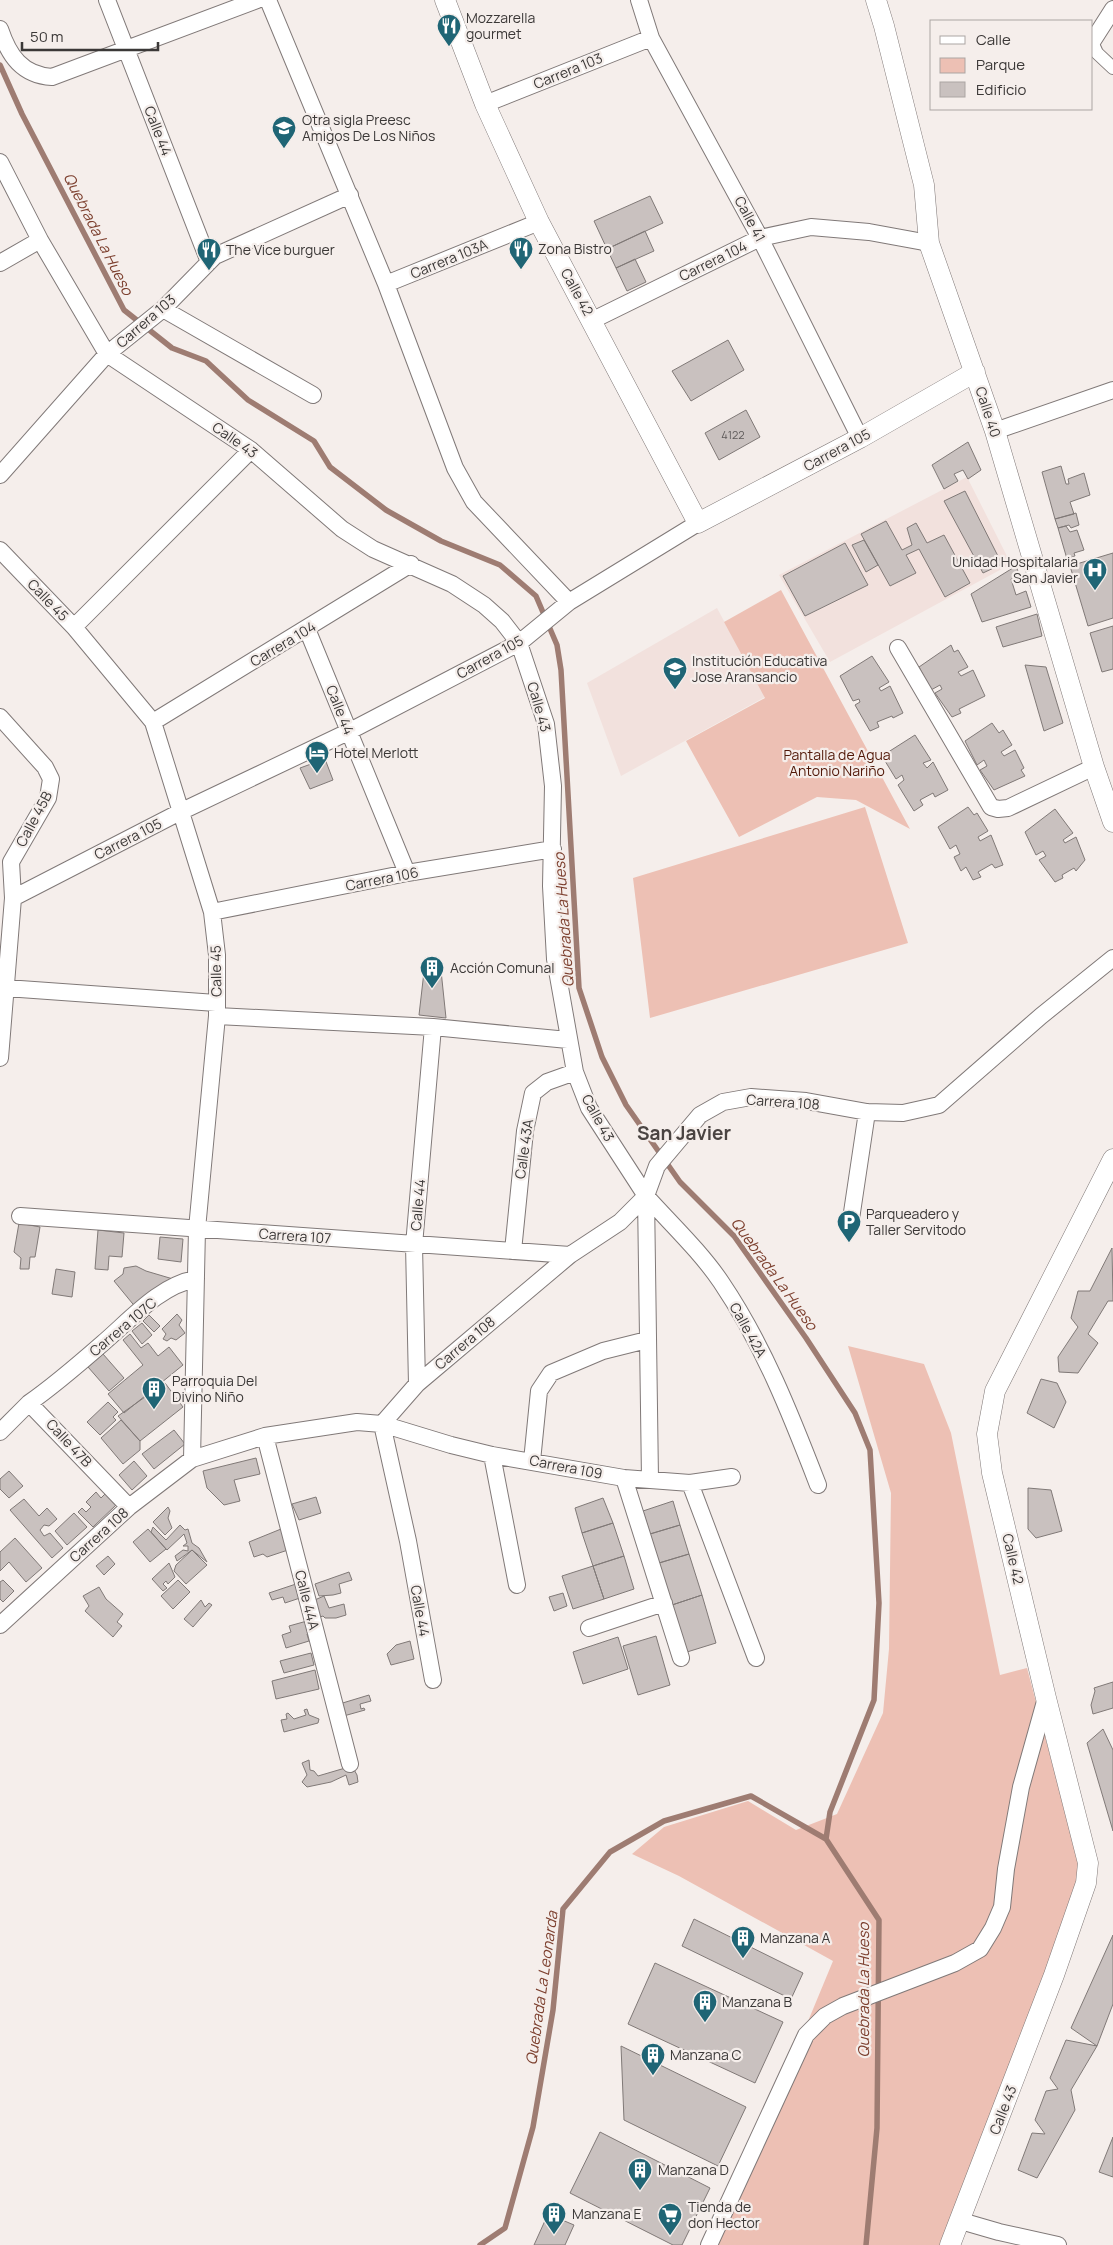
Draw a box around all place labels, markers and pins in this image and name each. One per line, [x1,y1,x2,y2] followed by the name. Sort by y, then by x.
[466,8,535,43] place label: Mozzarella gourmet
[436,13,462,47] restaurant icon: Mozzarella gourmet
[302,110,435,145] place label: Otra sigla Preesc Amigos De Los Niños
[271,115,297,149] school or university icon: Otra sigla Preesc Amigos De Los Niños
[508,236,534,270] restaurant icon: Zona Bistro
[196,237,222,271] restaurant icon: The Vice burguer
[538,239,612,258] place label: Zona Bistro
[226,240,335,259] place label: The Vice burguer
[952,552,1078,587] place label: Unidad Hospitalaria San Javier
[1082,557,1108,591] hospital icon: Unidad Hospitalaria San Javier
[692,651,827,686] place label: Institución Educativa Jose Aransancio
[662,656,688,690] school or university icon: Institución Educativa Jose Aransancio
[304,740,330,774] hotel icon: Hotel Merlott
[334,743,418,762] place label: Hotel Merlott
[419,955,445,989] building icon: Acción Comunal
[450,958,554,977] place label: Acción Comunal
[866,1204,966,1239] place label: Parqueadero y Taller Servitodo
[836,1209,862,1243] parking icon: Parqueadero y Taller Servitodo
[172,1371,257,1406] place label: Parroquia Del Divino Niño
[141,1376,167,1410] building icon: Parroquia Del Divino Niño
[730,1925,756,1959] building icon: Manzana A
[760,1928,831,1947] place label: Manzana A
[692,1989,718,2023] building icon: Manzana B
[722,1992,793,2011] place label: Manzana B
[640,2042,666,2076] building icon: Manzana C
[670,2045,742,2064] place label: Manzana C
[627,2157,653,2191] building icon: Manzana D
[658,2160,729,2179] place label: Manzana D
[688,2197,760,2232] place label: Tienda de don Hector
[541,2201,567,2235] building icon: Manzana E
[657,2202,683,2236] supermarket icon: Tienda de don Hector
[572,2204,642,2223] place label: Manzana E

